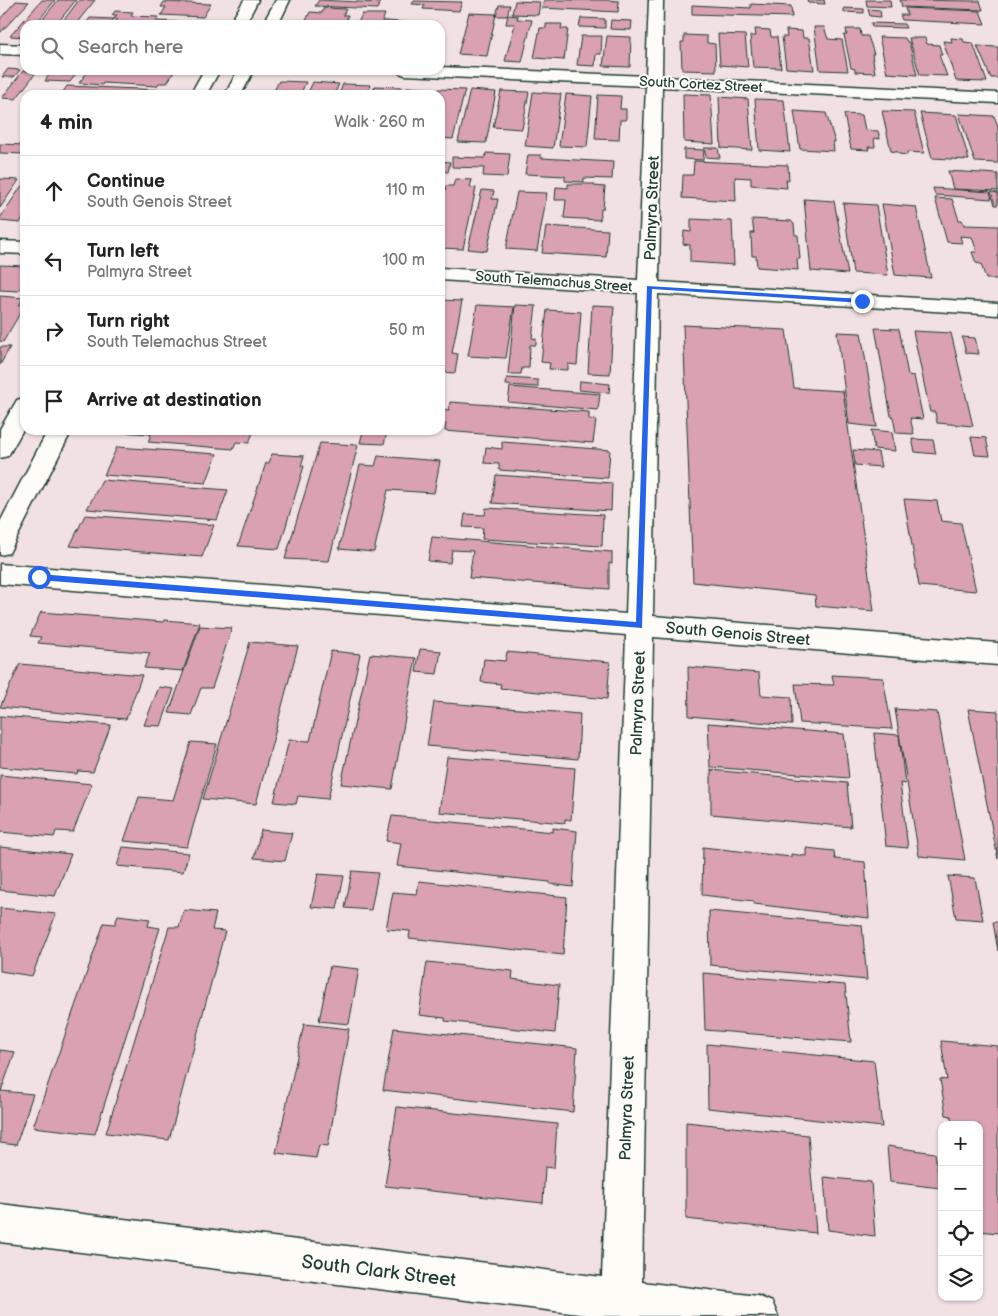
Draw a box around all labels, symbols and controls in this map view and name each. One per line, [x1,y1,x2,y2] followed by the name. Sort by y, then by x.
[20,20,445,75] search box
[38,34,66,62] icon: search
[78,36,183,59] text: Search here
[639,73,764,96] street label: South Cortez Street
[40,110,93,135] text: 4 min
[334,113,425,132] text: Walk · 260 m
[641,155,664,261] street label: Palmyra Street
[87,170,165,193] text: Continue
[40,177,68,205] icon: ahead
[386,181,425,200] text: 110 m
[87,193,232,212] text: South Genois Street
[87,240,159,263] text: Turn left
[40,247,68,275] icon: left
[382,251,425,270] text: 100 m
[87,263,192,282] text: Palmyra Street
[475,268,634,296] street label: South Telemachus Street
[851,290,874,313] route end
[87,310,170,333] text: Turn right
[40,317,68,345] icon: right
[389,321,425,340] text: 50 m
[87,333,267,352] text: South Telemachus Street
[40,387,68,415] icon: arrive
[87,389,262,412] text: Arrive at destination
[28,566,51,589] route start
[665,619,811,650] street label: South Genois Street
[627,650,650,756] street label: Palmyra Street
[616,1055,639,1161] street label: Palmyra Street
[938,1121,983,1301] map controls
[938,1121,983,1166] button: +
[938,1166,983,1211] button: −
[938,1211,983,1256] button: locate
[300,1251,458,1292] street label: South Clark Street
[938,1256,983,1301] button: layers

